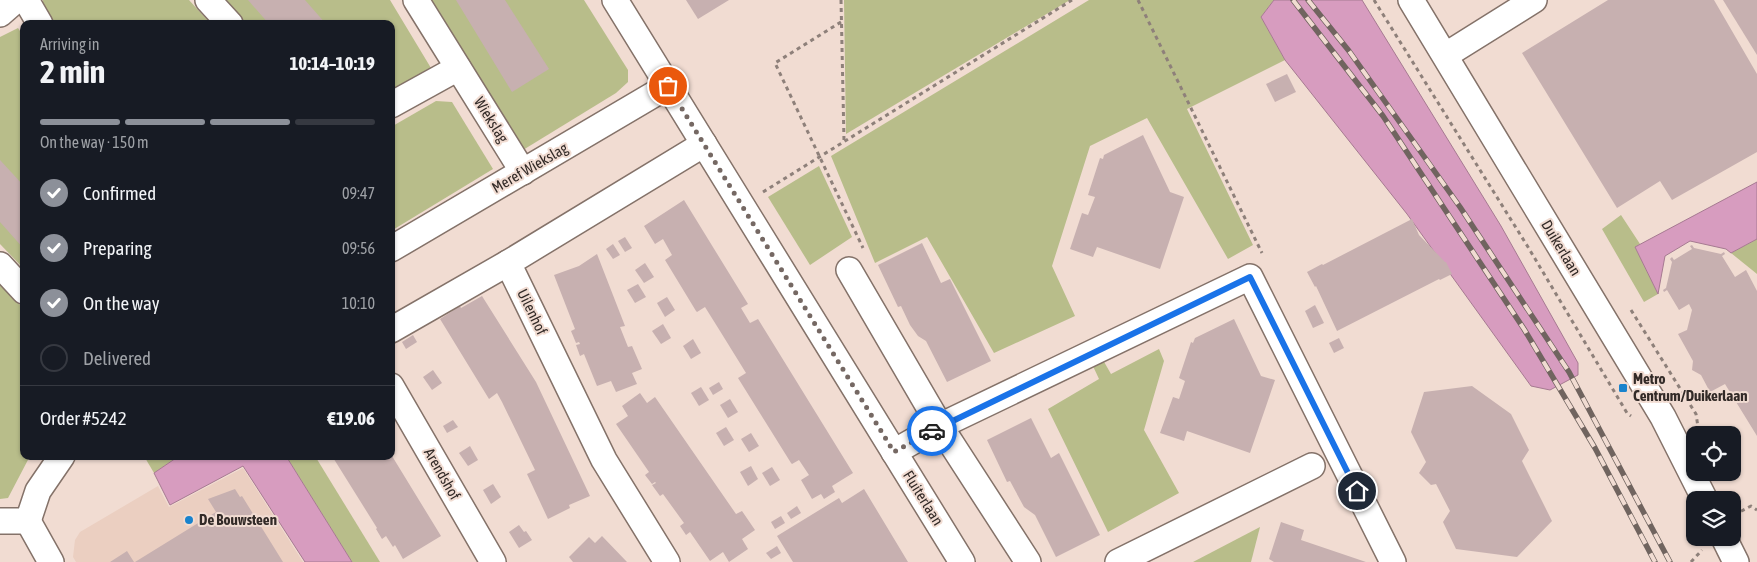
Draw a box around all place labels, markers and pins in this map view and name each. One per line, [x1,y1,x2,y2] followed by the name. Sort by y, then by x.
[647,65,689,107] pin
[1633,370,1748,404] place label: Metro Centrum/Duikerlaan
[1617,382,1629,394] marker: Metro Centrum/Duikerlaan
[1336,470,1378,512] pin
[199,511,277,528] place label: De Bouwsteen
[183,514,195,526] marker: De Bouwsteen

